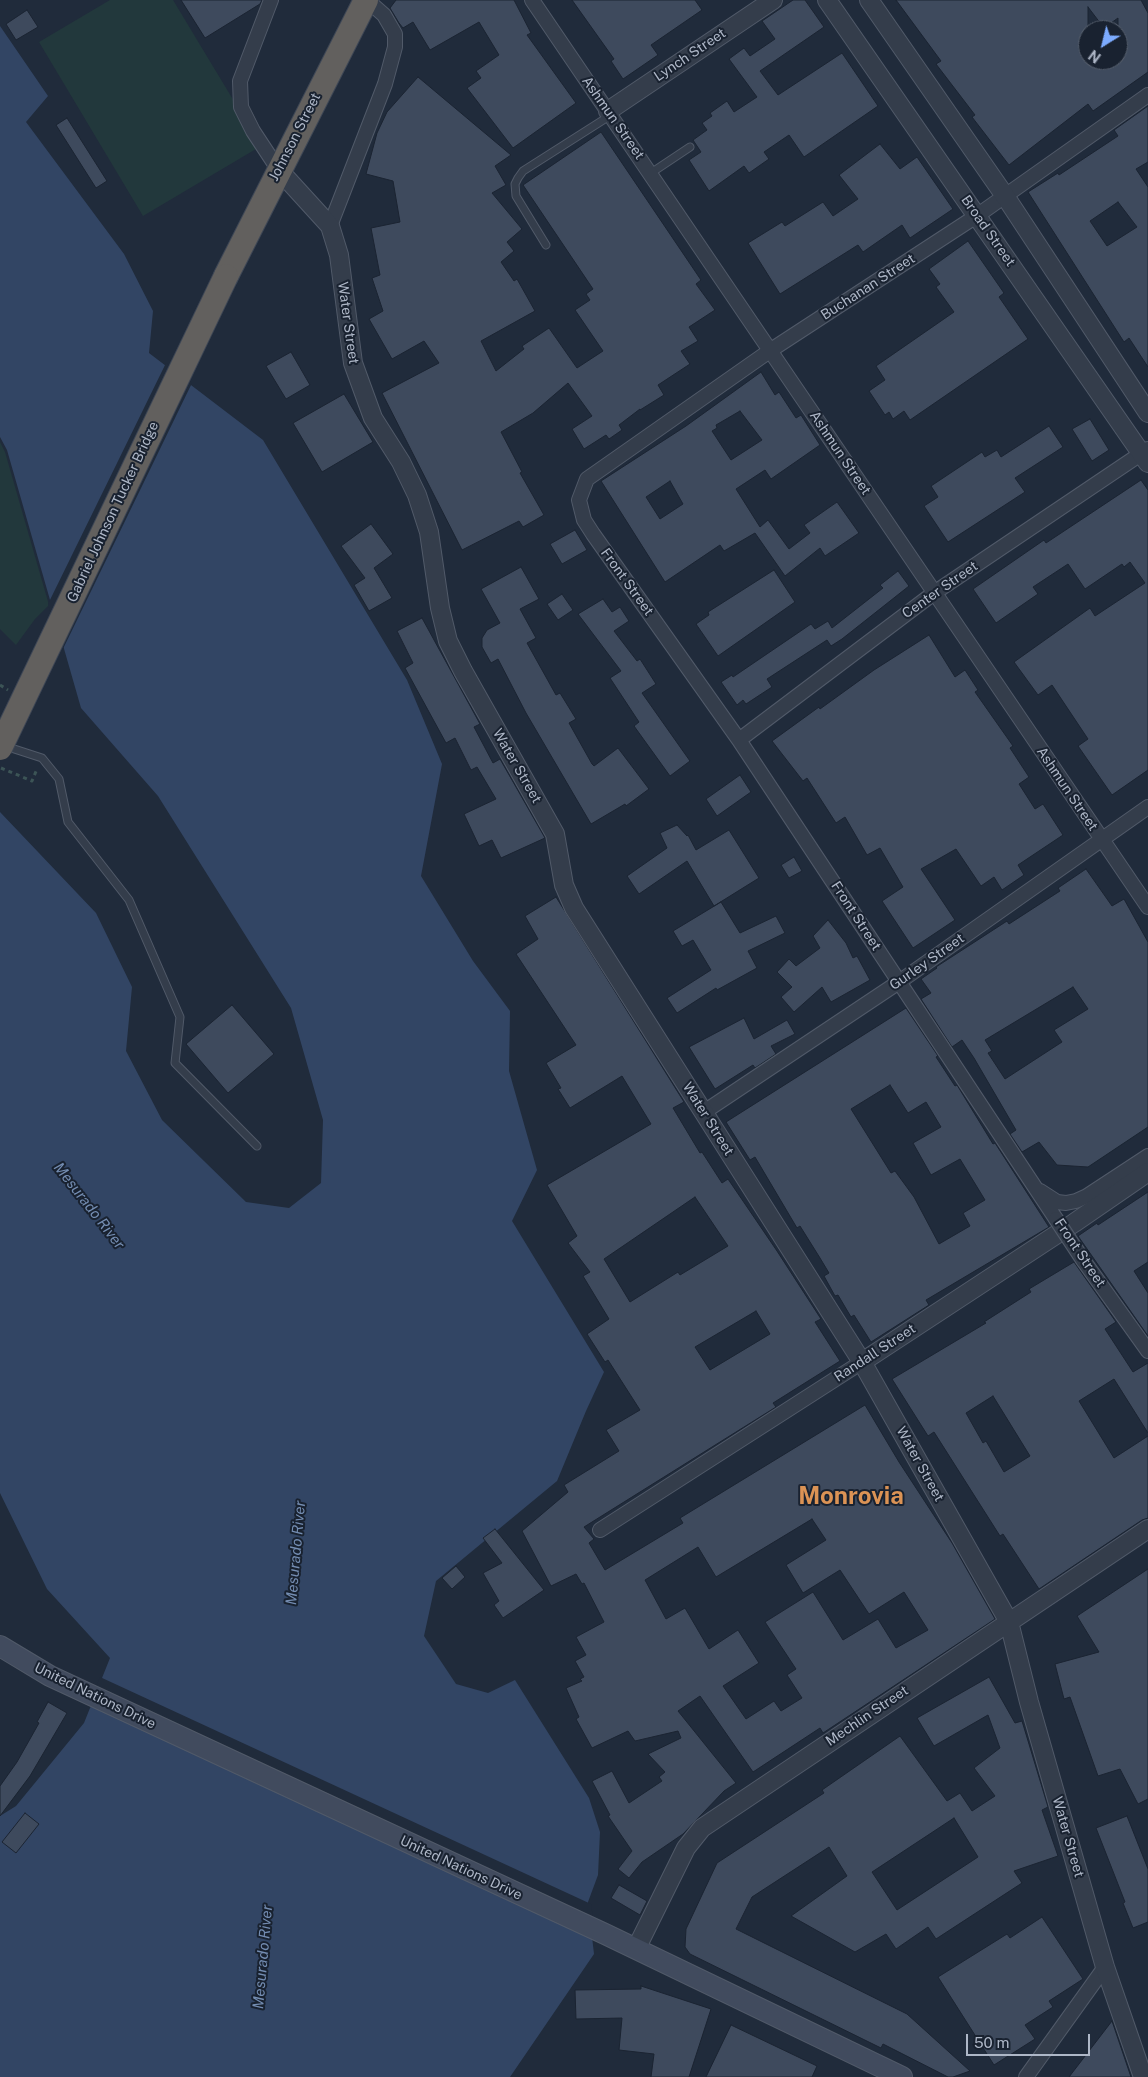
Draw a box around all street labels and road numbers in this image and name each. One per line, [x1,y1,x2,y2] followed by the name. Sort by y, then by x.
[651,25,729,85] street label: Lynch Street
[578,73,648,163] street label: Ashmun Street
[266,90,324,184] street label: Johnson Street
[957,192,1019,270] street label: Broad Street
[818,250,918,324] street label: Buchanan Street
[334,281,362,365] street label: Water Street
[806,408,874,498] street label: Ashmun Street
[64,419,162,605] street label: Gabriel Johnson Tucker Bridge
[597,545,657,619] street label: Front Street
[899,558,981,622] street label: Center Street
[489,726,545,806] street label: Water Street
[1033,744,1101,834] street label: Ashmun Street
[827,878,885,954] street label: Front Street
[886,930,968,994] street label: Gurley Street
[679,1079,737,1159] street label: Water Street
[1051,1216,1109,1290] street label: Front Street
[831,1320,919,1386] street label: Randall Street
[893,1424,947,1504] street label: Water Street
[32,1659,158,1733] street label: United Nations Drive
[823,1682,911,1750] street label: Mechlin Street
[1048,1795,1088,1879] street label: Water Street
[397,1832,525,1904] street label: United Nations Drive

